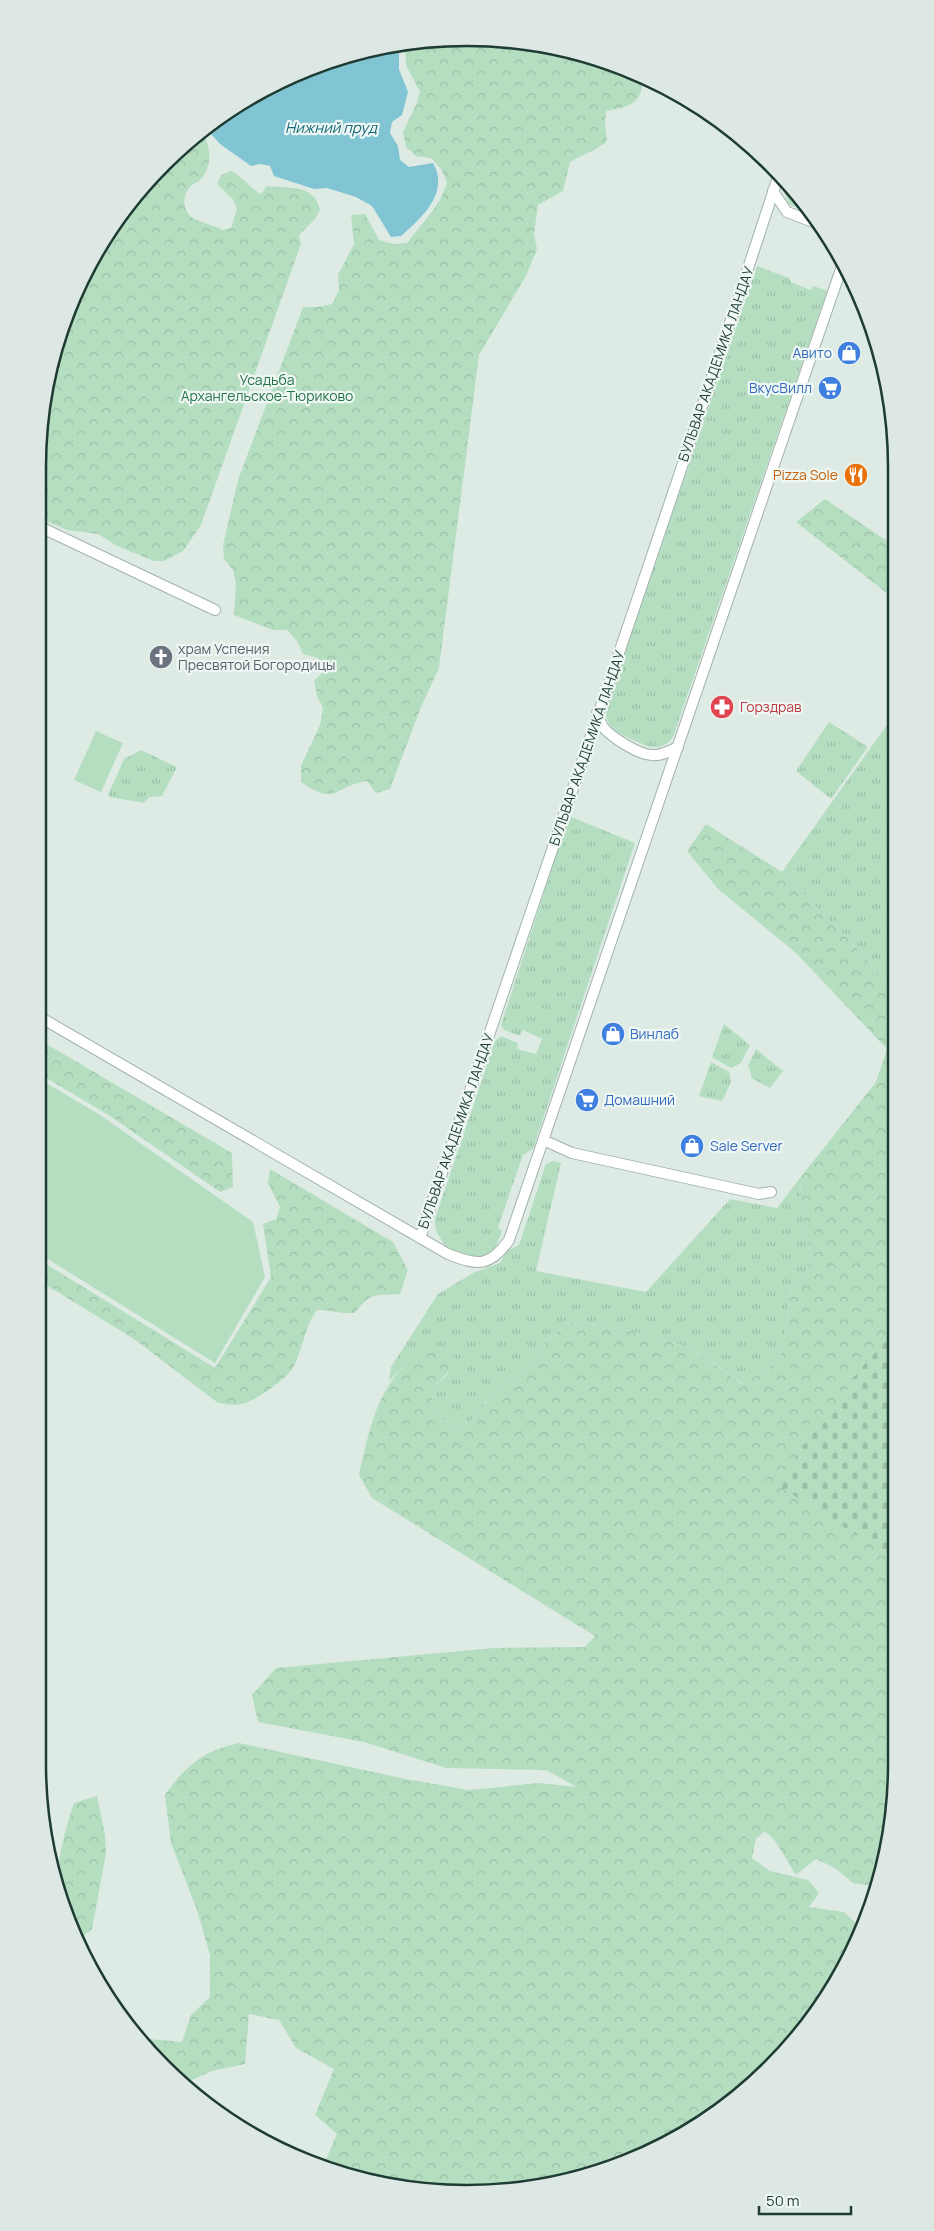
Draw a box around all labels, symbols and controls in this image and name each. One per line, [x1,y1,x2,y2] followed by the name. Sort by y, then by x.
[285,117,378,138] water label: Нижний пруд
[673,263,758,464] street label: БУЛЬВАР АКАДЕМИКА ЛАНДАУ
[836,340,862,366] shop icon: Авито
[792,343,832,362] place label: Авито
[181,370,353,405] park label: Усадьба Архангельское-Тюриково
[817,375,843,401] supermarket icon: ВкусВилл
[749,378,812,397] place label: ВкусВилл
[843,462,869,488] restaurant icon: Pizza Sole
[773,465,838,484] place label: Pizza Sole
[178,639,335,674] place label: храм Успения Пресвятой Богородицы
[148,644,174,670] church icon: храм Успения Пресвятой Богородицы
[544,647,629,848] street label: БУЛЬВАР АКАДЕМИКА ЛАНДАУ
[709,694,735,720] pharmacy icon: Горздрав
[740,697,802,716] place label: Горздрав
[600,1021,626,1047] shop icon: Винлаб
[630,1024,679,1043] place label: Винлаб
[413,1030,498,1231] street label: БУЛЬВАР АКАДЕМИКА ЛАНДАУ
[574,1087,600,1113] supermarket icon: Домашний
[604,1090,675,1109] place label: Домашний
[679,1133,705,1159] shop icon: Sale Server
[710,1136,783,1155] place label: Sale Server
[759,2184,852,2216] scale bar
[766,2190,800,2211] text: 50 m

